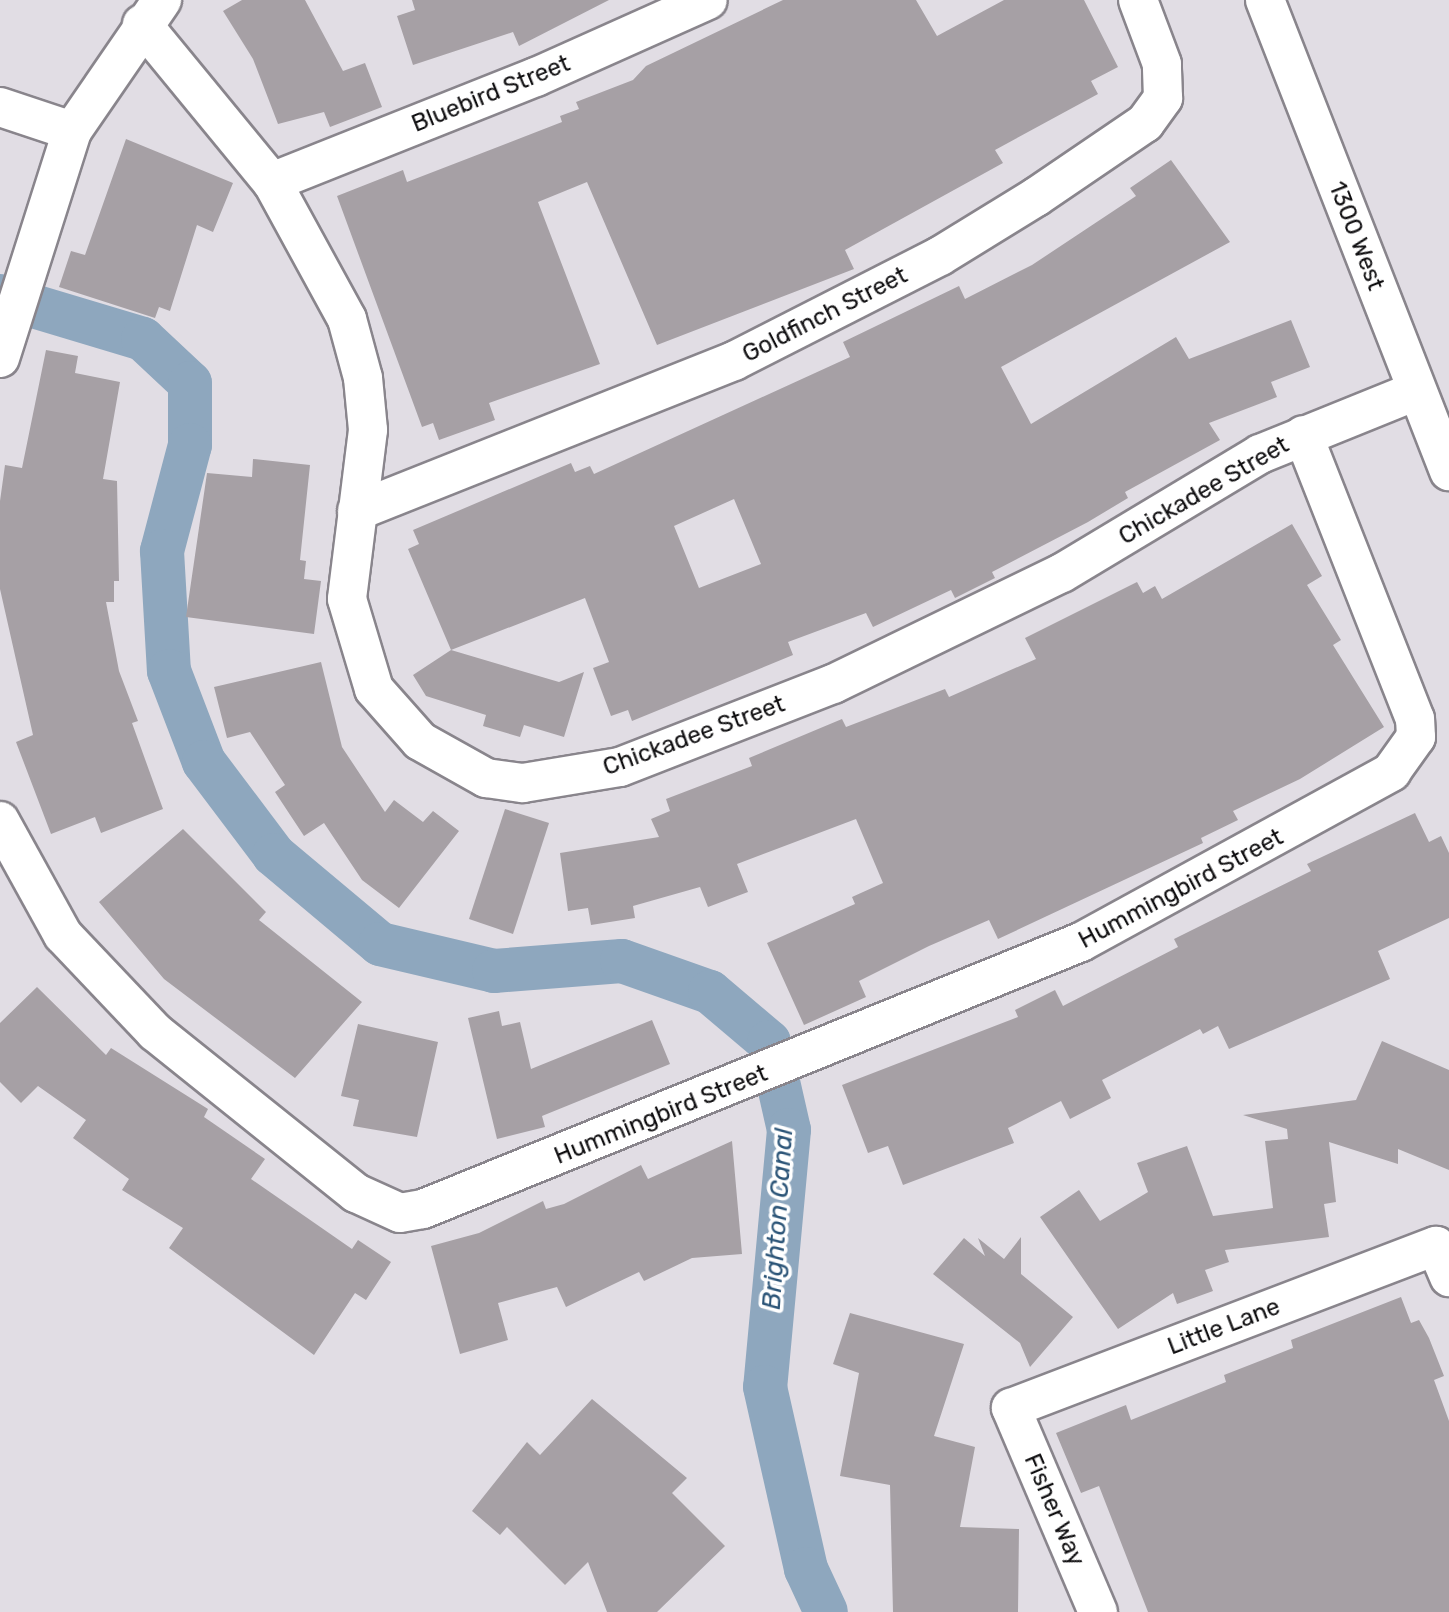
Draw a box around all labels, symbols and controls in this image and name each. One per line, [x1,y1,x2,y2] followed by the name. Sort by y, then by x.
[408,49,574,139] street label: Bluebird Street
[1322,177,1390,295] street label: 1300 West
[738,261,912,369] street label: Goldfinch Street
[1114,431,1294,551] street label: Chickadee Street
[599,690,789,782] street label: Chickadee Street
[1074,823,1288,955] street label: Hummingbird Street
[550,1059,772,1171] street label: Hummingbird Street
[756,1127,800,1311] water label: Brighton Canal
[1164,1292,1284,1362] street label: Little Lane
[1017,1449,1091,1571] street label: Fisher Way

